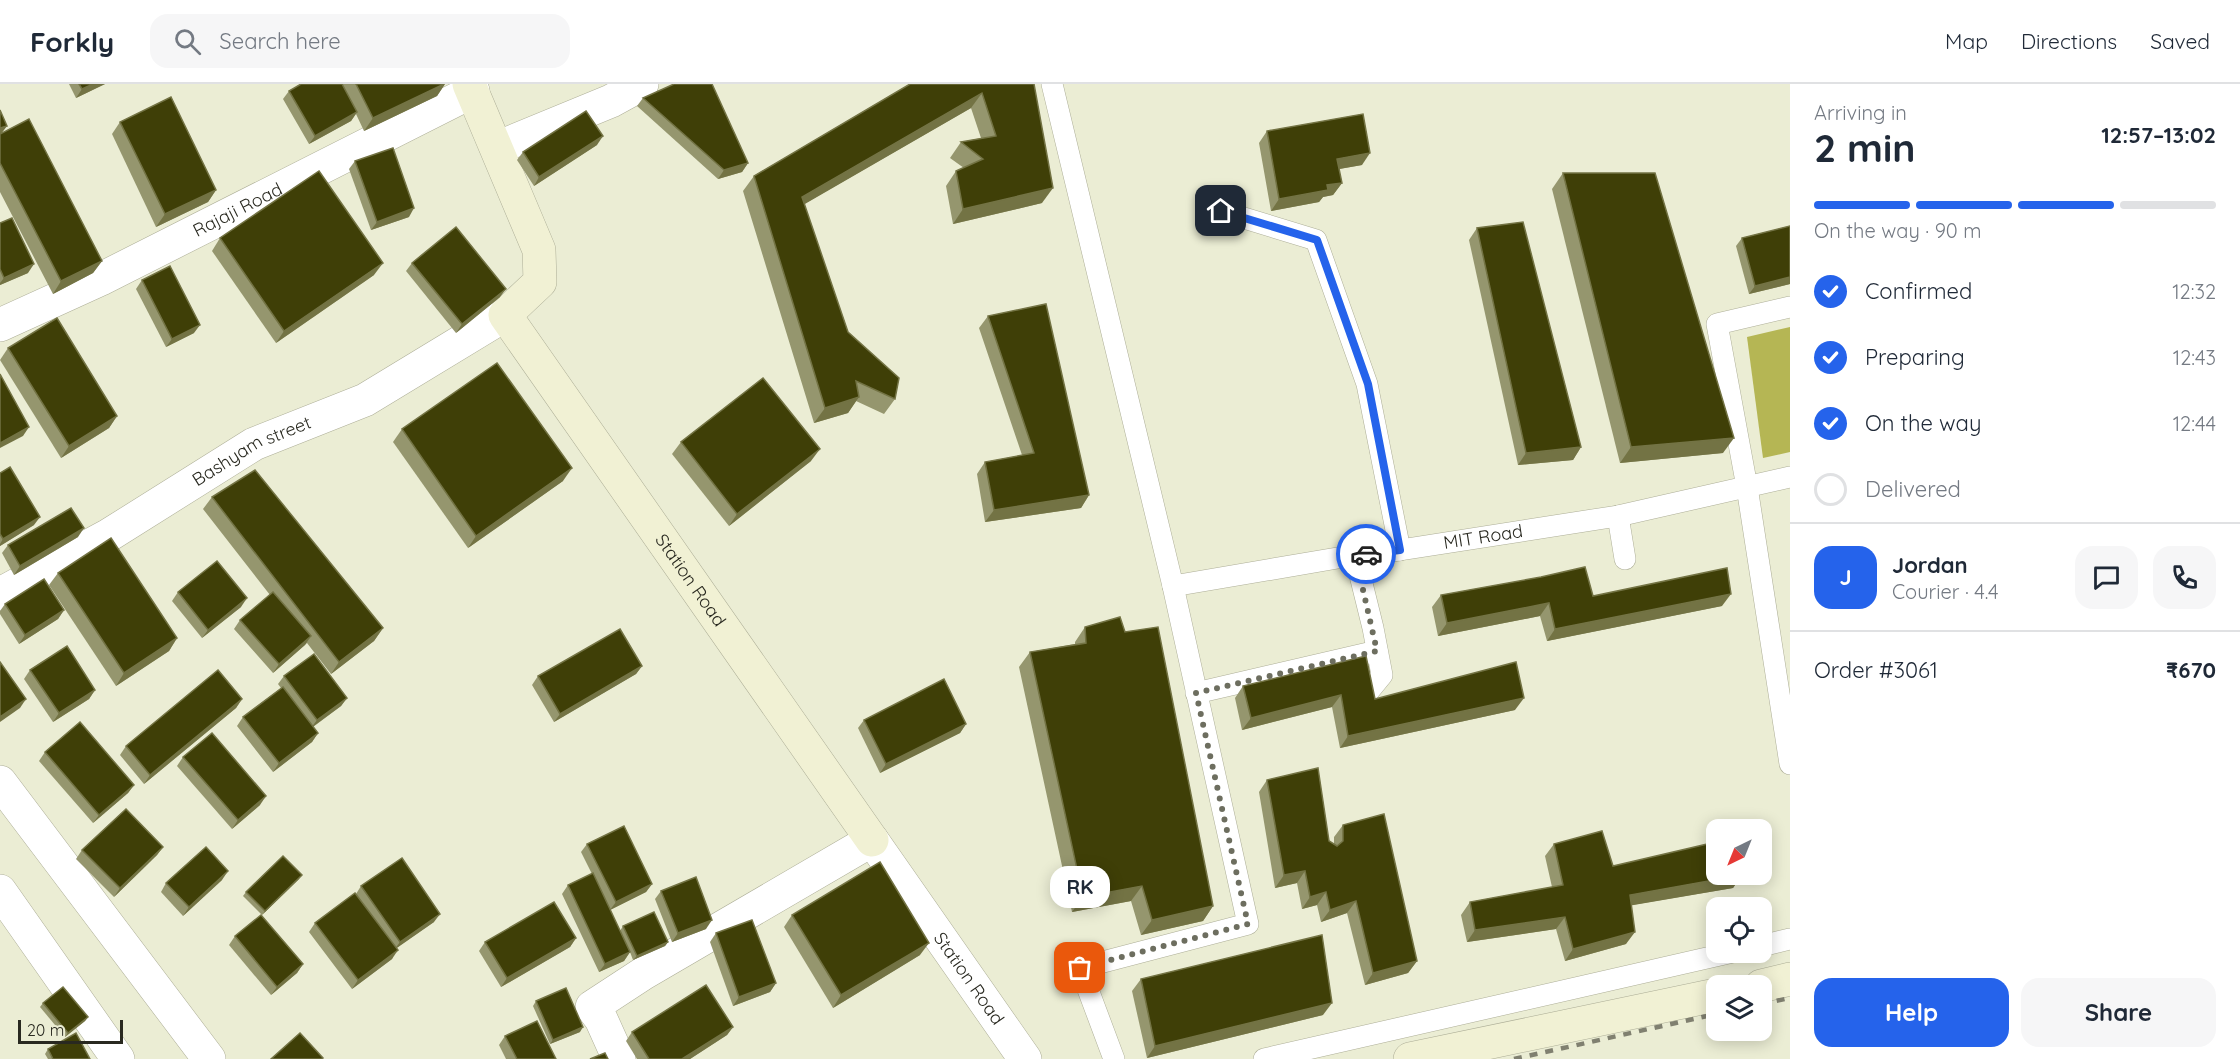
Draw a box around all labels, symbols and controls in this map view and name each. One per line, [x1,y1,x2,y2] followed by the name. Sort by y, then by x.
[150,14,570,68] search box
[30,24,114,59] text: Forkly
[171,25,204,58] icon: search
[219,27,341,55] text: Search here
[1945,28,1988,54] text: Map
[2021,28,2117,54] text: Directions
[2150,28,2210,54] text: Saved
[1814,100,1907,125] text: Arriving in
[2101,121,2216,149] text: 12:57–13:02
[1814,123,1916,172] text: 2 min
[189,177,286,242] street label: Rajaji Road
[1195,185,1246,236] pin
[1204,194,1237,227] icon: home
[1814,218,1981,243] text: On the way · 90 m
[1814,275,1847,308] icon: check
[1865,277,1972,305] text: Confirmed
[2172,279,2216,304] text: 12:32
[1814,341,1847,374] icon: check
[1865,343,1965,371] text: Preparing
[2173,345,2216,370] text: 12:43
[1814,407,1847,440] icon: check
[1865,409,1981,437] text: On the way
[188,411,314,491] street label: Bashyam street
[2173,411,2216,436] text: 12:44
[1865,475,1961,503] text: Delivered
[1442,519,1524,554] street label: MIT Road
[1336,524,1396,584] courier
[651,529,731,631] street label: Station Road
[1350,538,1383,571] icon: car
[2075,546,2138,609] button: chat
[2153,546,2216,609] button: phone
[1892,551,1968,579] text: Jordan
[1839,563,1852,591] text: J
[1892,579,1998,604] text: Courier · 4.4
[1814,656,1938,684] text: Order #3061
[2166,656,2216,684] text: ₹670
[1706,819,1772,885] north arrow
[1706,819,1772,1041] map controls
[1050,866,1110,908] callout: RK
[1067,874,1093,899] text: RK
[1706,897,1772,963] button: locate
[929,927,1010,1029] street label: Station Road
[1054,942,1105,993] pin
[1063,951,1096,984] icon: bag
[1706,975,1772,1041] button: layers
[1814,978,2009,1047] button: Help
[2021,978,2216,1047] button: Share
[18,1017,123,1044] scale bar
[27,1020,64,1040] text: 20 m

